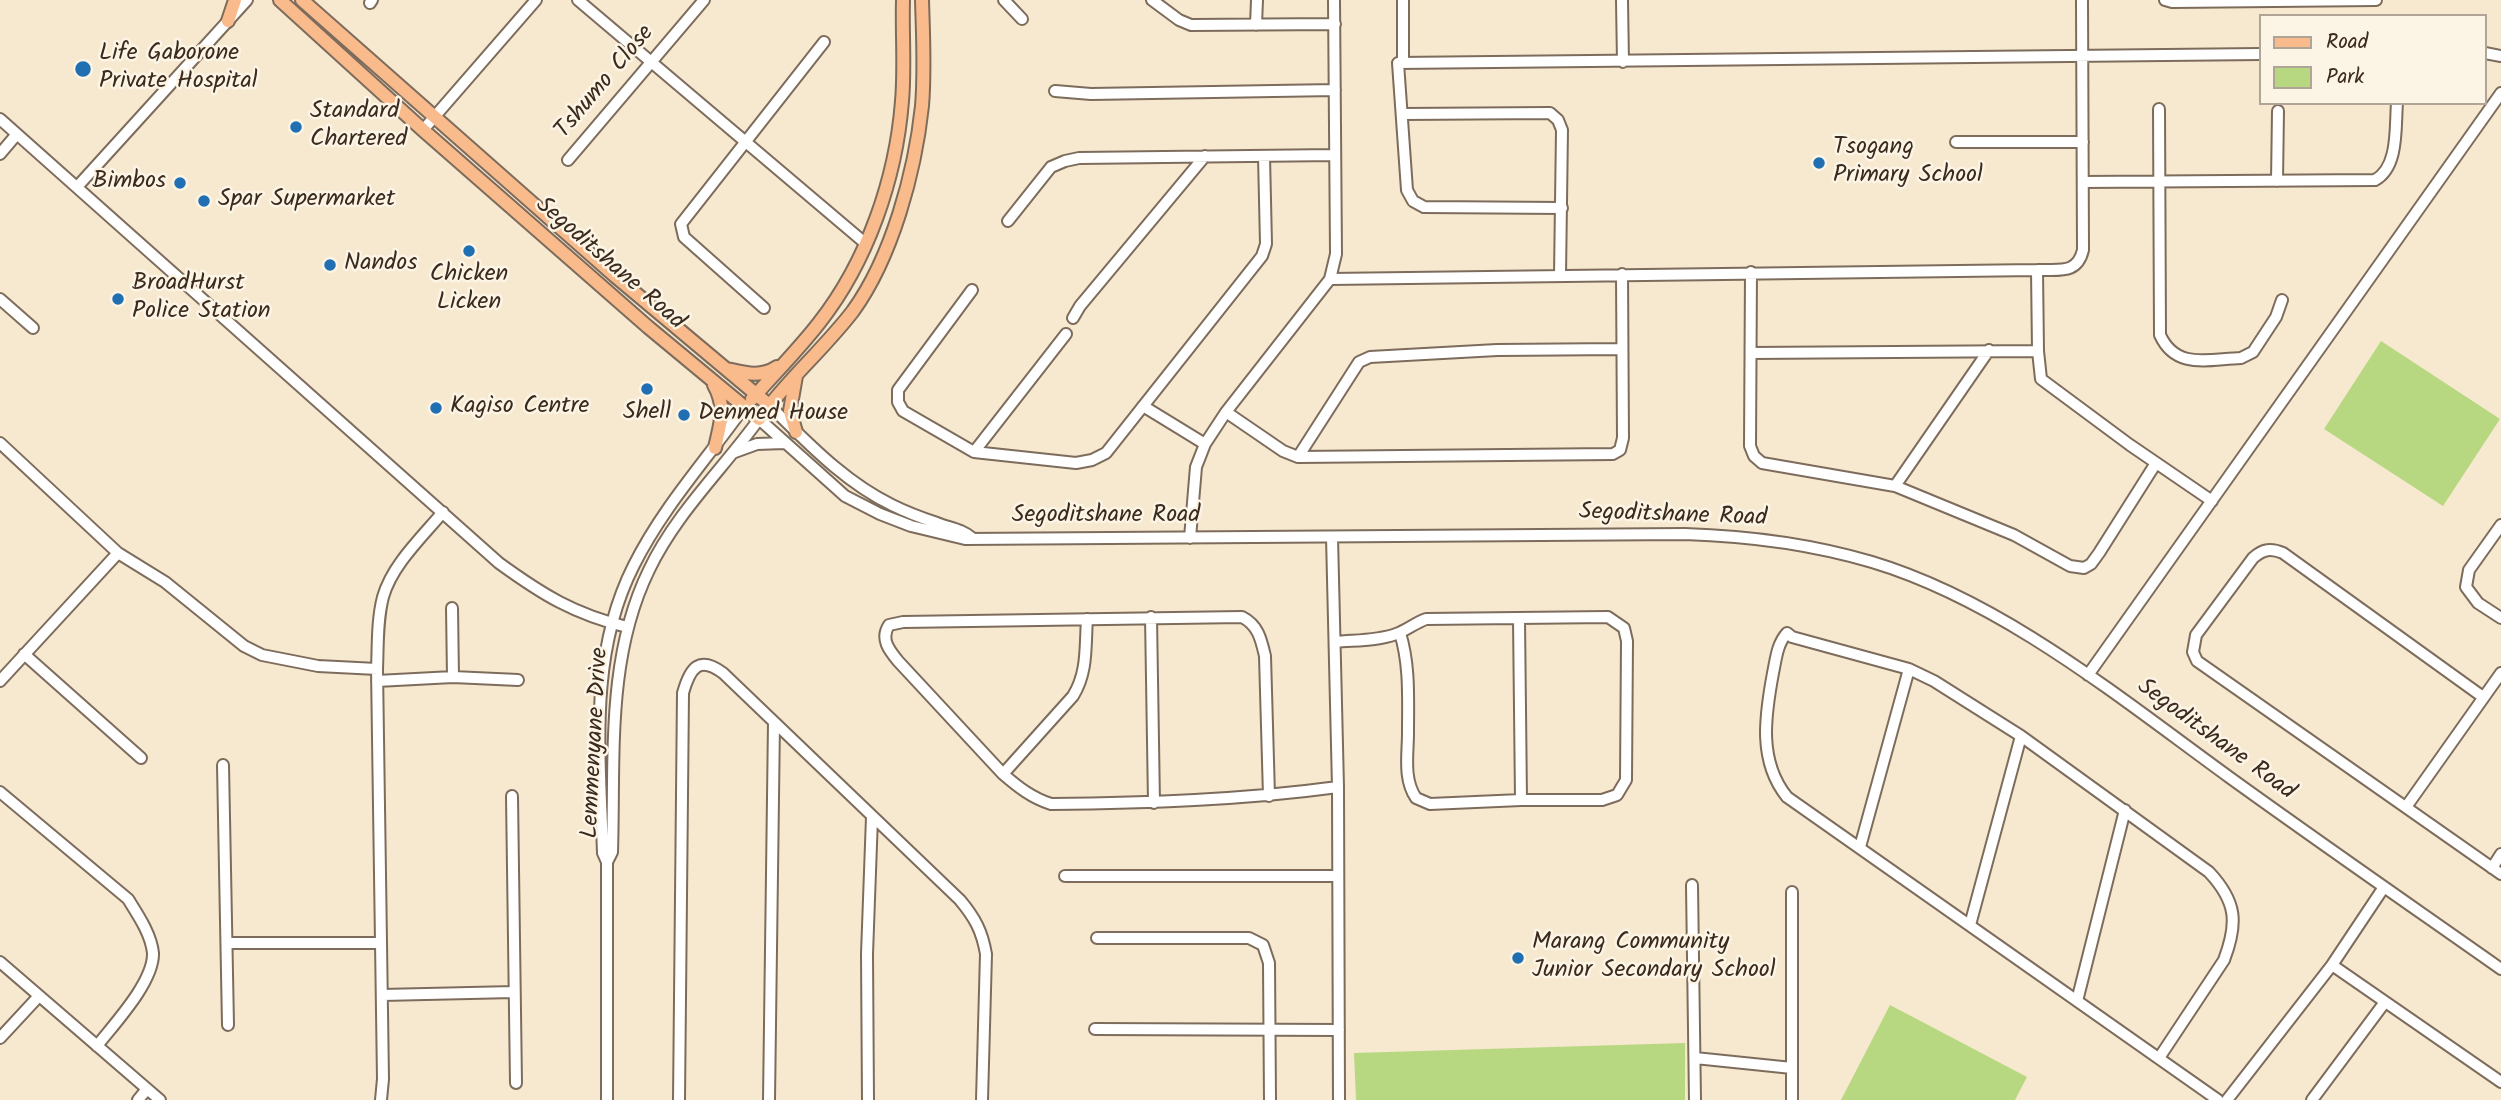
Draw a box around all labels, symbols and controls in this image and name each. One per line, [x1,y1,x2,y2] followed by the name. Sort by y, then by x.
[2260,14,2487,105] legend
[550,20,662,146] street label: Tshumo Close
[2326,26,2368,59] text: Road
[99,41,258,97] place label: Life Gaborone Private Hospital
[73,59,93,79] marker: Life Gaborone Private Hospital
[2326,61,2364,94] text: Park
[310,99,407,155] place label: Standard Chartered
[288,119,304,135] marker: Standard Chartered
[1833,135,1983,191] place label: Tsogang Primary School
[1811,155,1827,171] marker: Tsogang Primary School
[92,169,166,197] place label: Bimbos
[172,175,188,191] marker: Bimbos
[218,187,395,215] place label: Spar Supermarket
[528,192,690,338] street label: Segoditshane Road
[196,193,212,209] marker: Spar Supermarket
[461,243,477,259] marker: Chicken Licken
[344,251,417,279] place label: Nandos
[322,257,338,273] marker: Nandos
[430,262,508,318] place label: Chicken Licken
[132,271,271,327] place label: BroadHurst Police Station
[110,291,126,307] marker: BroadHurst Police Station
[639,381,655,397] marker: Shell
[450,394,589,422] place label: Kagiso Centre
[428,400,444,416] marker: Kagiso Centre
[623,400,671,428] place label: Shell
[698,401,848,429] place label: Denmed House
[676,407,692,423] marker: Denmed House
[1578,499,1768,535] street label: Segoditshane Road
[1012,503,1200,531] street label: Segoditshane Road
[578,647,616,839] street label: Lemmenyane Drive
[2130,674,2300,808] street label: Segoditshane Road
[1532,930,1776,986] place label: Marang Community Junior Secondary School
[1510,950,1526,966] marker: Marang Community Junior Secondary School

